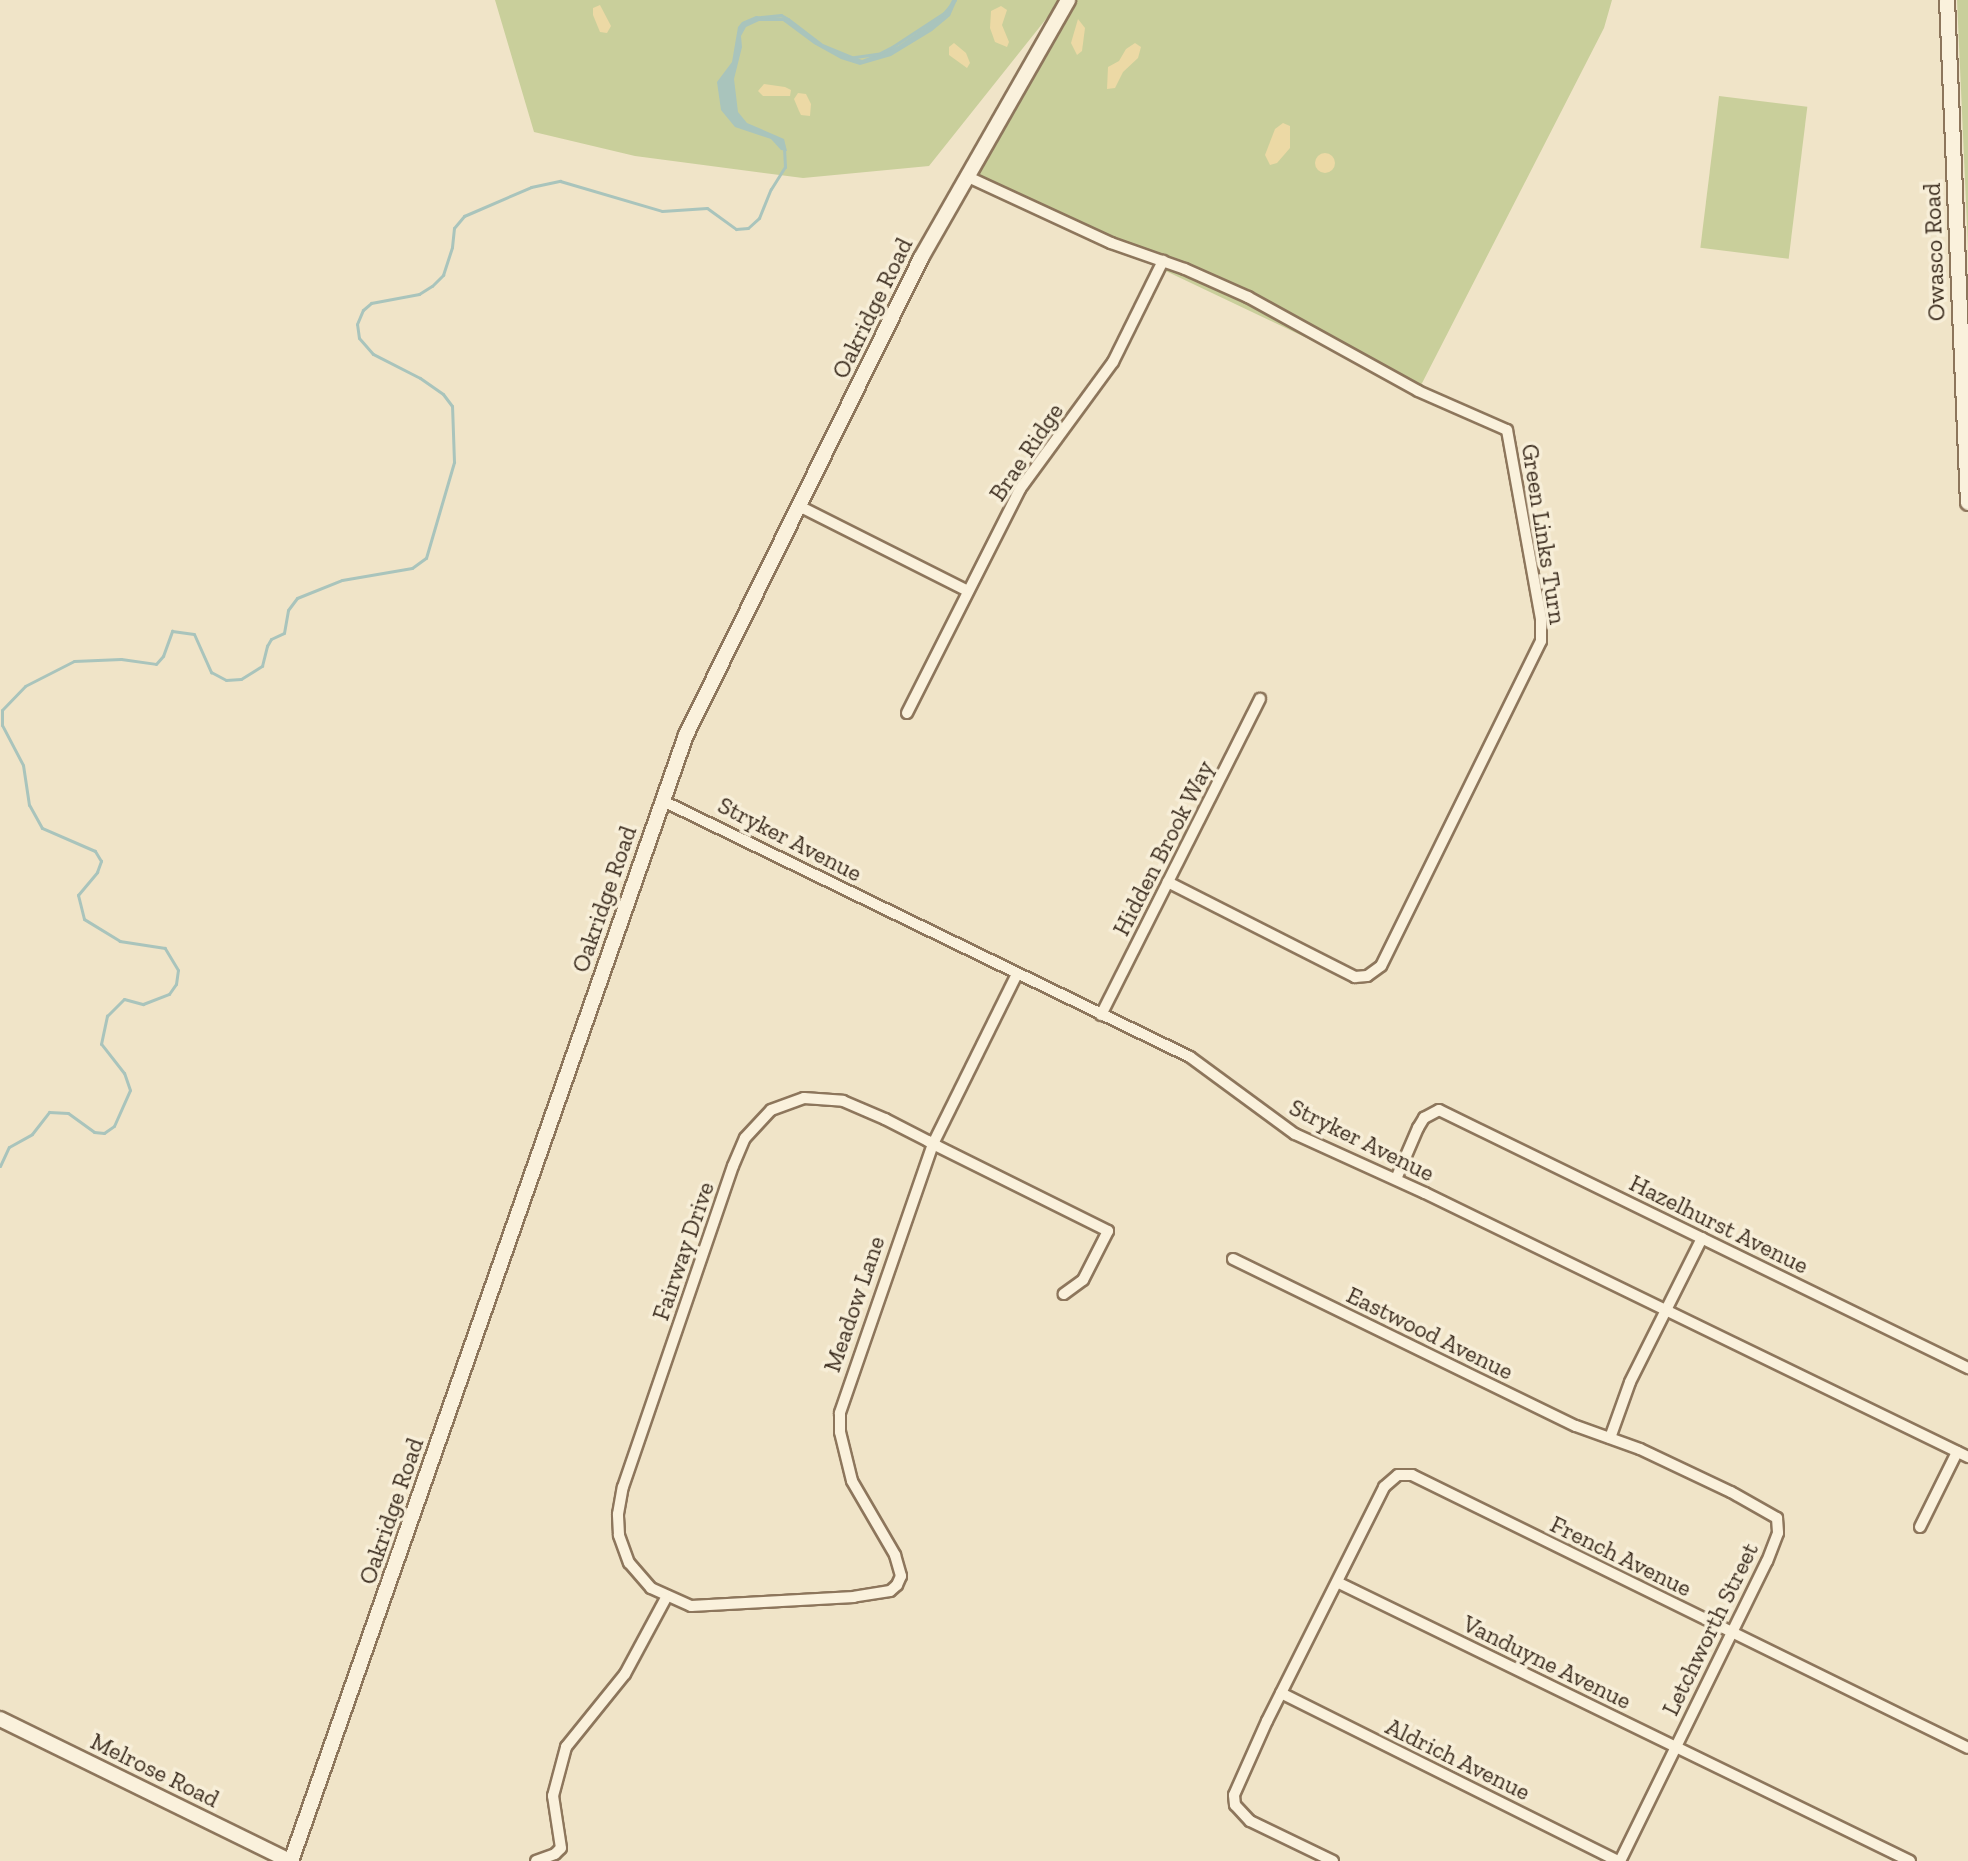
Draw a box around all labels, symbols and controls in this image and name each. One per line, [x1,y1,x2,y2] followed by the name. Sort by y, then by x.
[1917,182,1951,322] street label: Owasco Road
[826,233,918,383] street label: Oakridge Road
[983,398,1069,506] street label: Brae Ridge
[1515,442,1573,626] street label: Green Links Turn
[1106,755,1220,941] street label: Hidden Brook Way
[713,790,867,888] street label: Stryker Avenue
[565,822,643,976] street label: Oakridge Road
[1284,1092,1440,1188] street label: Stryker Avenue
[1625,1168,1813,1280] street label: Hazelhurst Avenue
[646,1178,720,1324] street label: Fairway Drive
[817,1232,891,1376] street label: Meadow Lane
[1342,1280,1518,1386] street label: Eastwood Avenue
[352,1434,430,1588] street label: Oakridge Road
[1545,1509,1697,1603] street label: French Avenue
[1656,1538,1764,1720] street label: Letchworth Street
[1458,1609,1636,1715] street label: Vanduyne Avenue
[1381,1711,1535,1807] street label: Aldrich Avenue
[86,1726,224,1814] street label: Melrose Road

